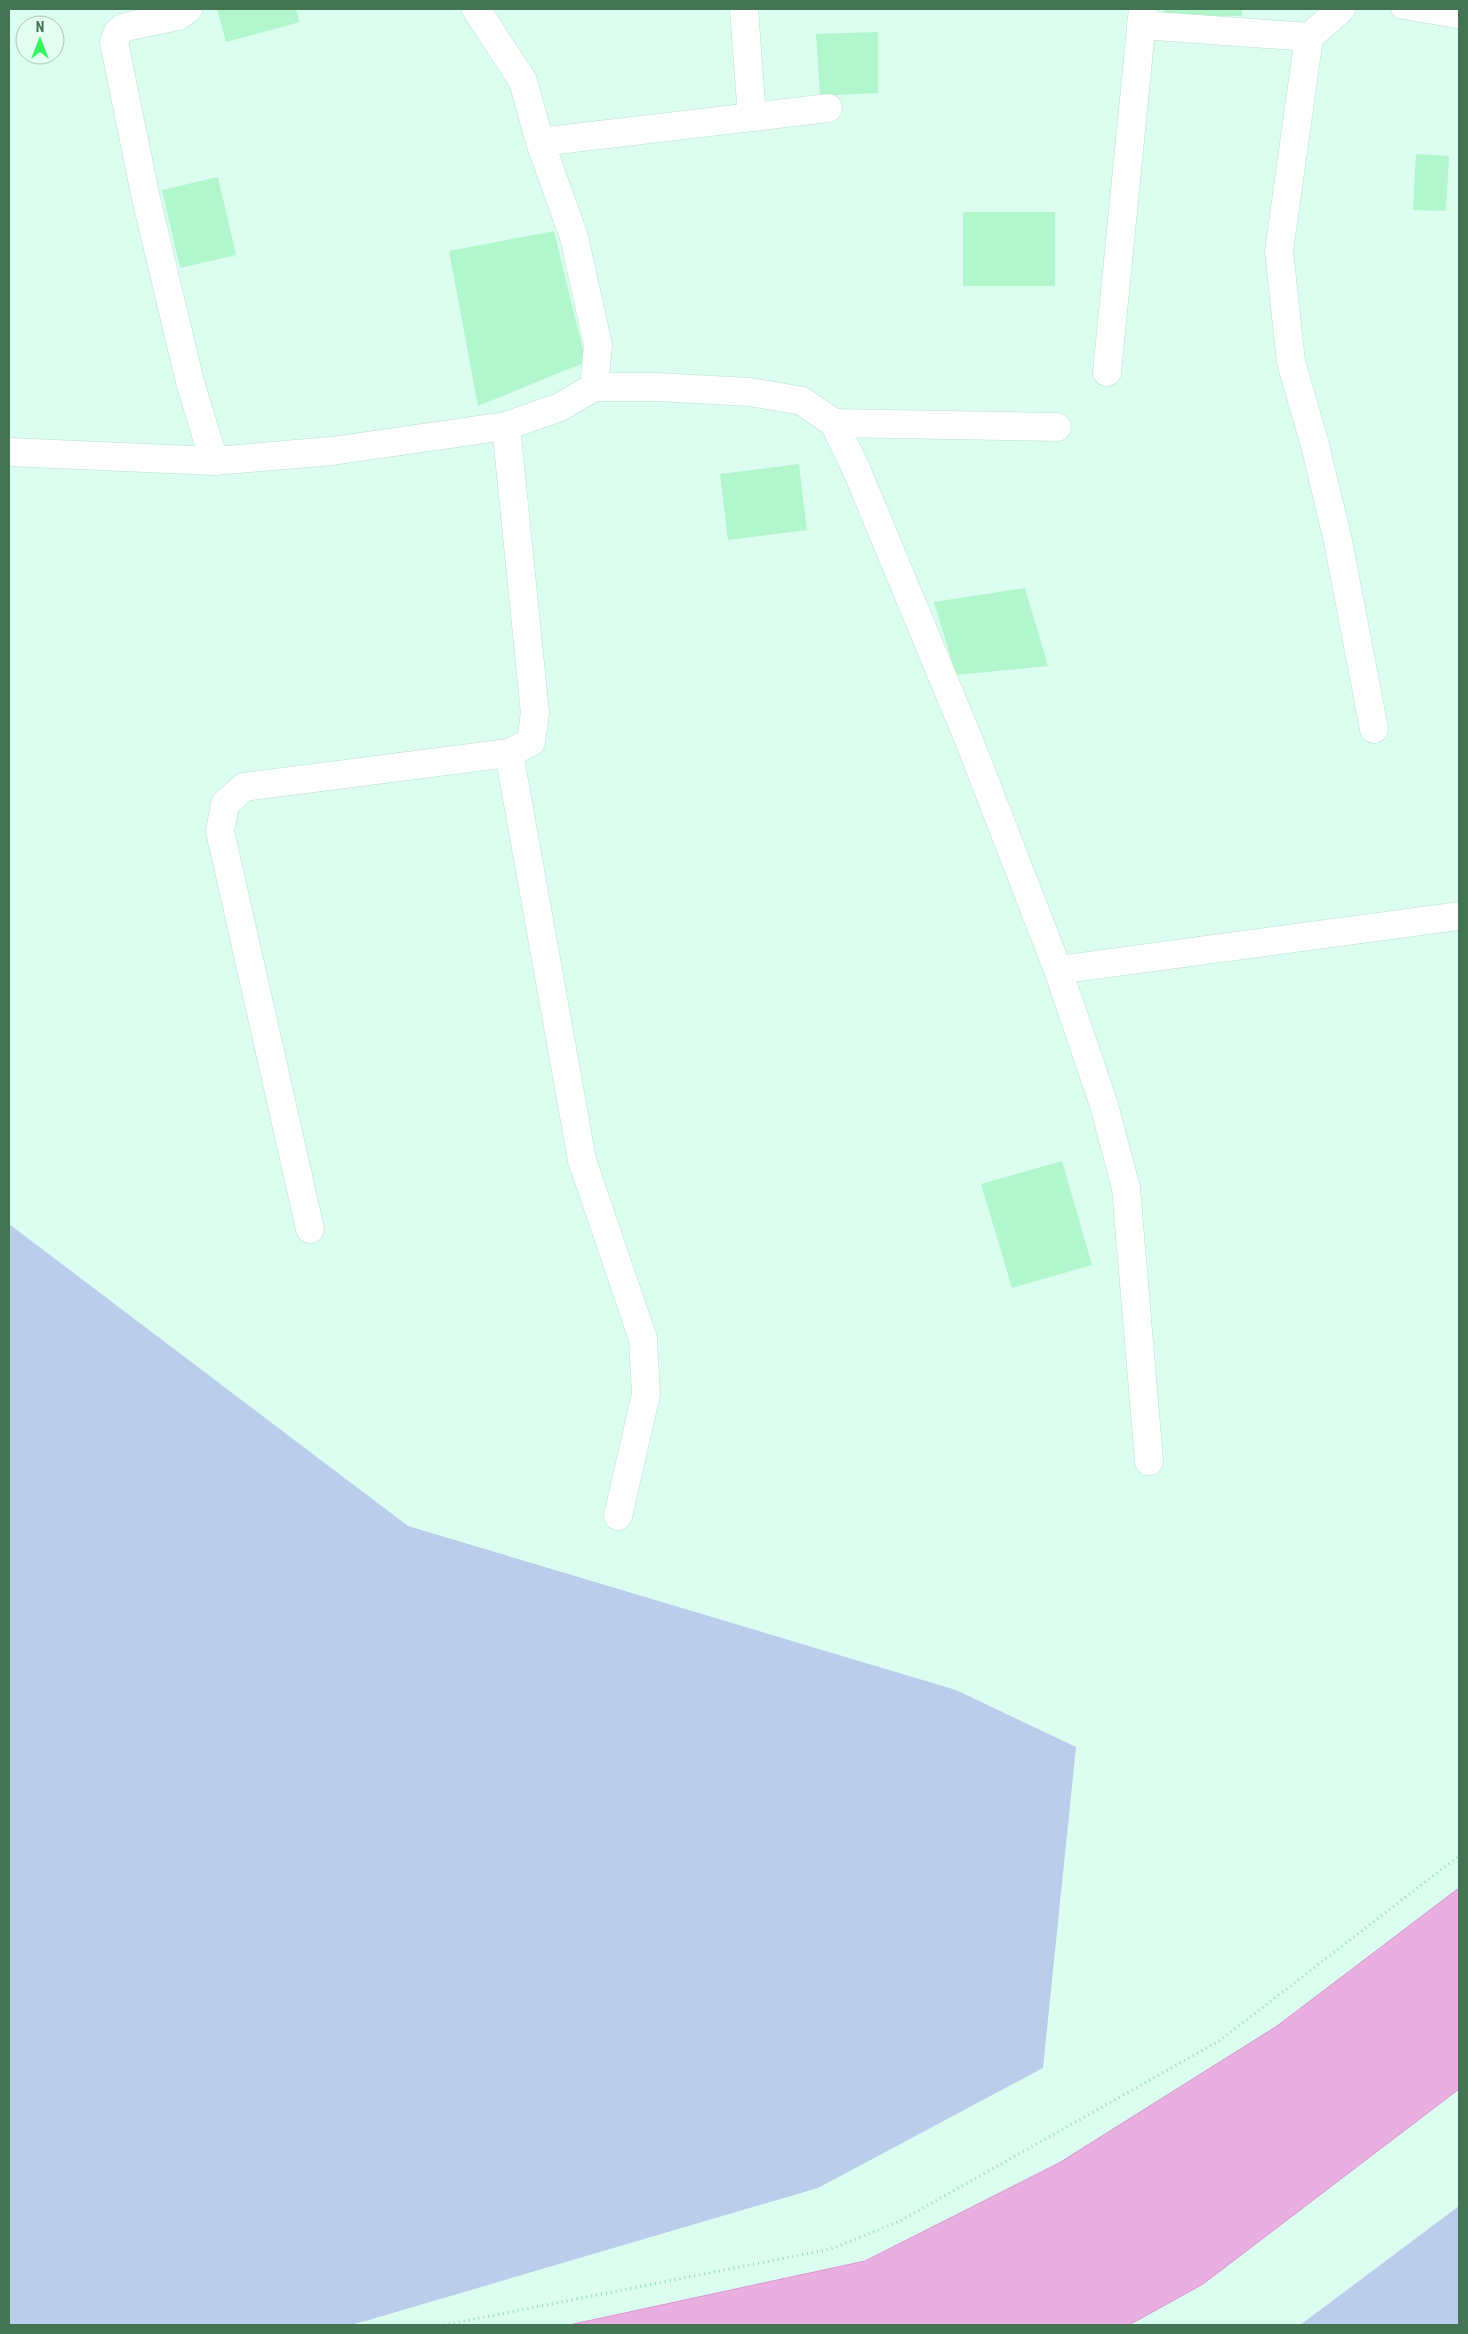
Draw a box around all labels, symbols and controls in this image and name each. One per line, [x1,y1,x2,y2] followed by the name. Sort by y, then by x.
[15,15,65,65] north arrow
[36,19,44,35] text: N

